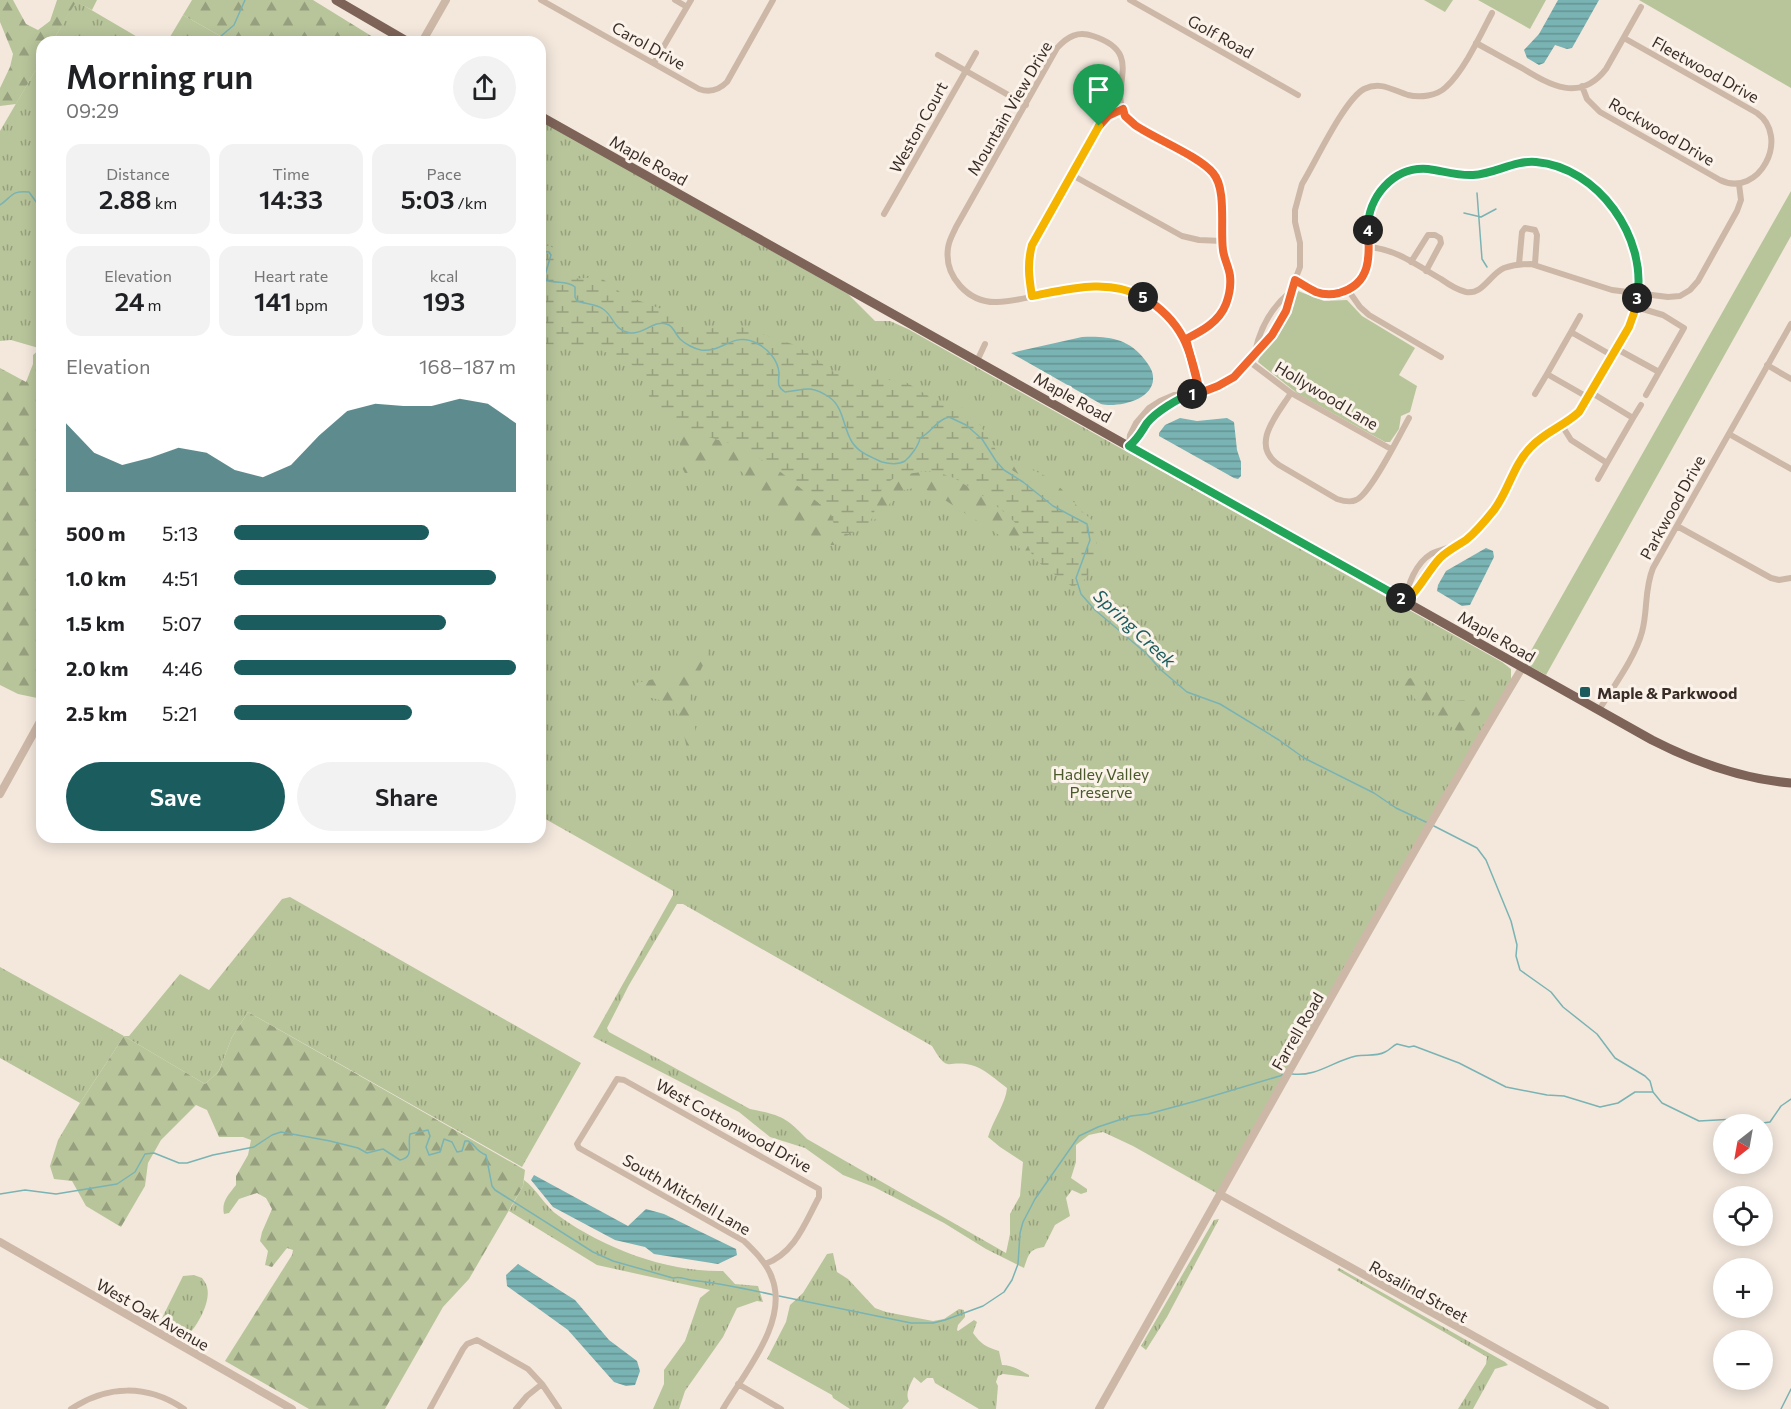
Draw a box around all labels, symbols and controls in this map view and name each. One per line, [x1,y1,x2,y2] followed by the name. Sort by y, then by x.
[1185,10,1257,62] street label: Golf Road
[609,17,689,73] street label: Carol Drive
[1649,32,1763,106] street label: Fleetwood Drive
[963,37,1055,179] street label: Mountain View Drive
[66,55,253,96] text: Morning run
[453,56,516,119] button: share
[1073,64,1124,126] pin
[1082,73,1115,106] icon: arrive
[885,78,951,176] street label: Weston Court
[1606,93,1718,169] street label: Rockwood Drive
[66,98,119,122] text: 09:29
[607,131,691,189] street label: Maple Road
[106,164,170,183] text: Distance
[273,164,309,183] text: Time
[427,164,461,183] text: Pace
[99,183,152,214] text: 2.88
[259,183,323,214] text: 14:33
[401,183,454,214] text: 5:03
[152,193,177,212] text: km
[454,193,487,212] text: /km
[1353,215,1383,245] pin: 4
[1363,220,1373,239] text: 4
[104,266,172,285] text: Elevation
[254,266,328,285] text: Heart rate
[430,266,458,285] text: kcal
[1128,282,1158,312] pin: 5
[1622,283,1652,313] pin: 3
[114,285,145,316] text: 24
[254,285,292,316] text: 141
[423,285,465,316] text: 193
[1138,287,1148,306] text: 5
[1632,288,1642,307] text: 3
[145,295,162,314] text: m
[292,295,328,314] text: bpm
[66,354,151,378] text: Elevation
[419,354,516,378] text: 168–187 m
[1272,357,1382,433] street label: Hollywood Lane
[1031,368,1115,426] street label: Maple Road
[1177,379,1207,409] pin: 1
[1188,384,1196,403] text: 1
[1636,452,1708,562] street label: Parkwood Drive
[66,521,126,545] text: 500 m
[162,521,198,545] text: 5:13
[66,566,126,590] text: 1.0 km
[162,566,199,590] text: 4:51
[1386,583,1416,613] pin: 2
[1089,584,1182,673] water label: Spring Creek
[1396,588,1406,607] text: 2
[1455,606,1539,666] street label: Maple Road
[66,611,125,635] text: 1.5 km
[162,611,202,635] text: 5:07
[66,656,128,680] text: 2.0 km
[162,656,203,680] text: 4:46
[1597,683,1737,702] place label: Maple & Parkwood
[1578,685,1592,699] marker: Maple & Parkwood
[66,701,127,725] text: 2.5 km
[162,701,198,725] text: 5:21
[66,762,285,831] button: Save
[297,762,516,831] button: Share
[1053,764,1149,801] park label: Hadley Valley Preserve
[1267,989,1327,1073] street label: Farrell Road
[653,1074,815,1176] street label: West Cottonwood Drive
[1713,1114,1773,1174] north arrow
[1713,1114,1773,1390] map controls
[620,1150,754,1238] street label: South Mitchell Lane
[1713,1186,1773,1246] button: locate
[1366,1256,1472,1326] street label: Rosalind Street
[1713,1258,1773,1318] button: +
[93,1274,213,1354] street label: West Oak Avenue
[1713,1330,1773,1390] button: −

